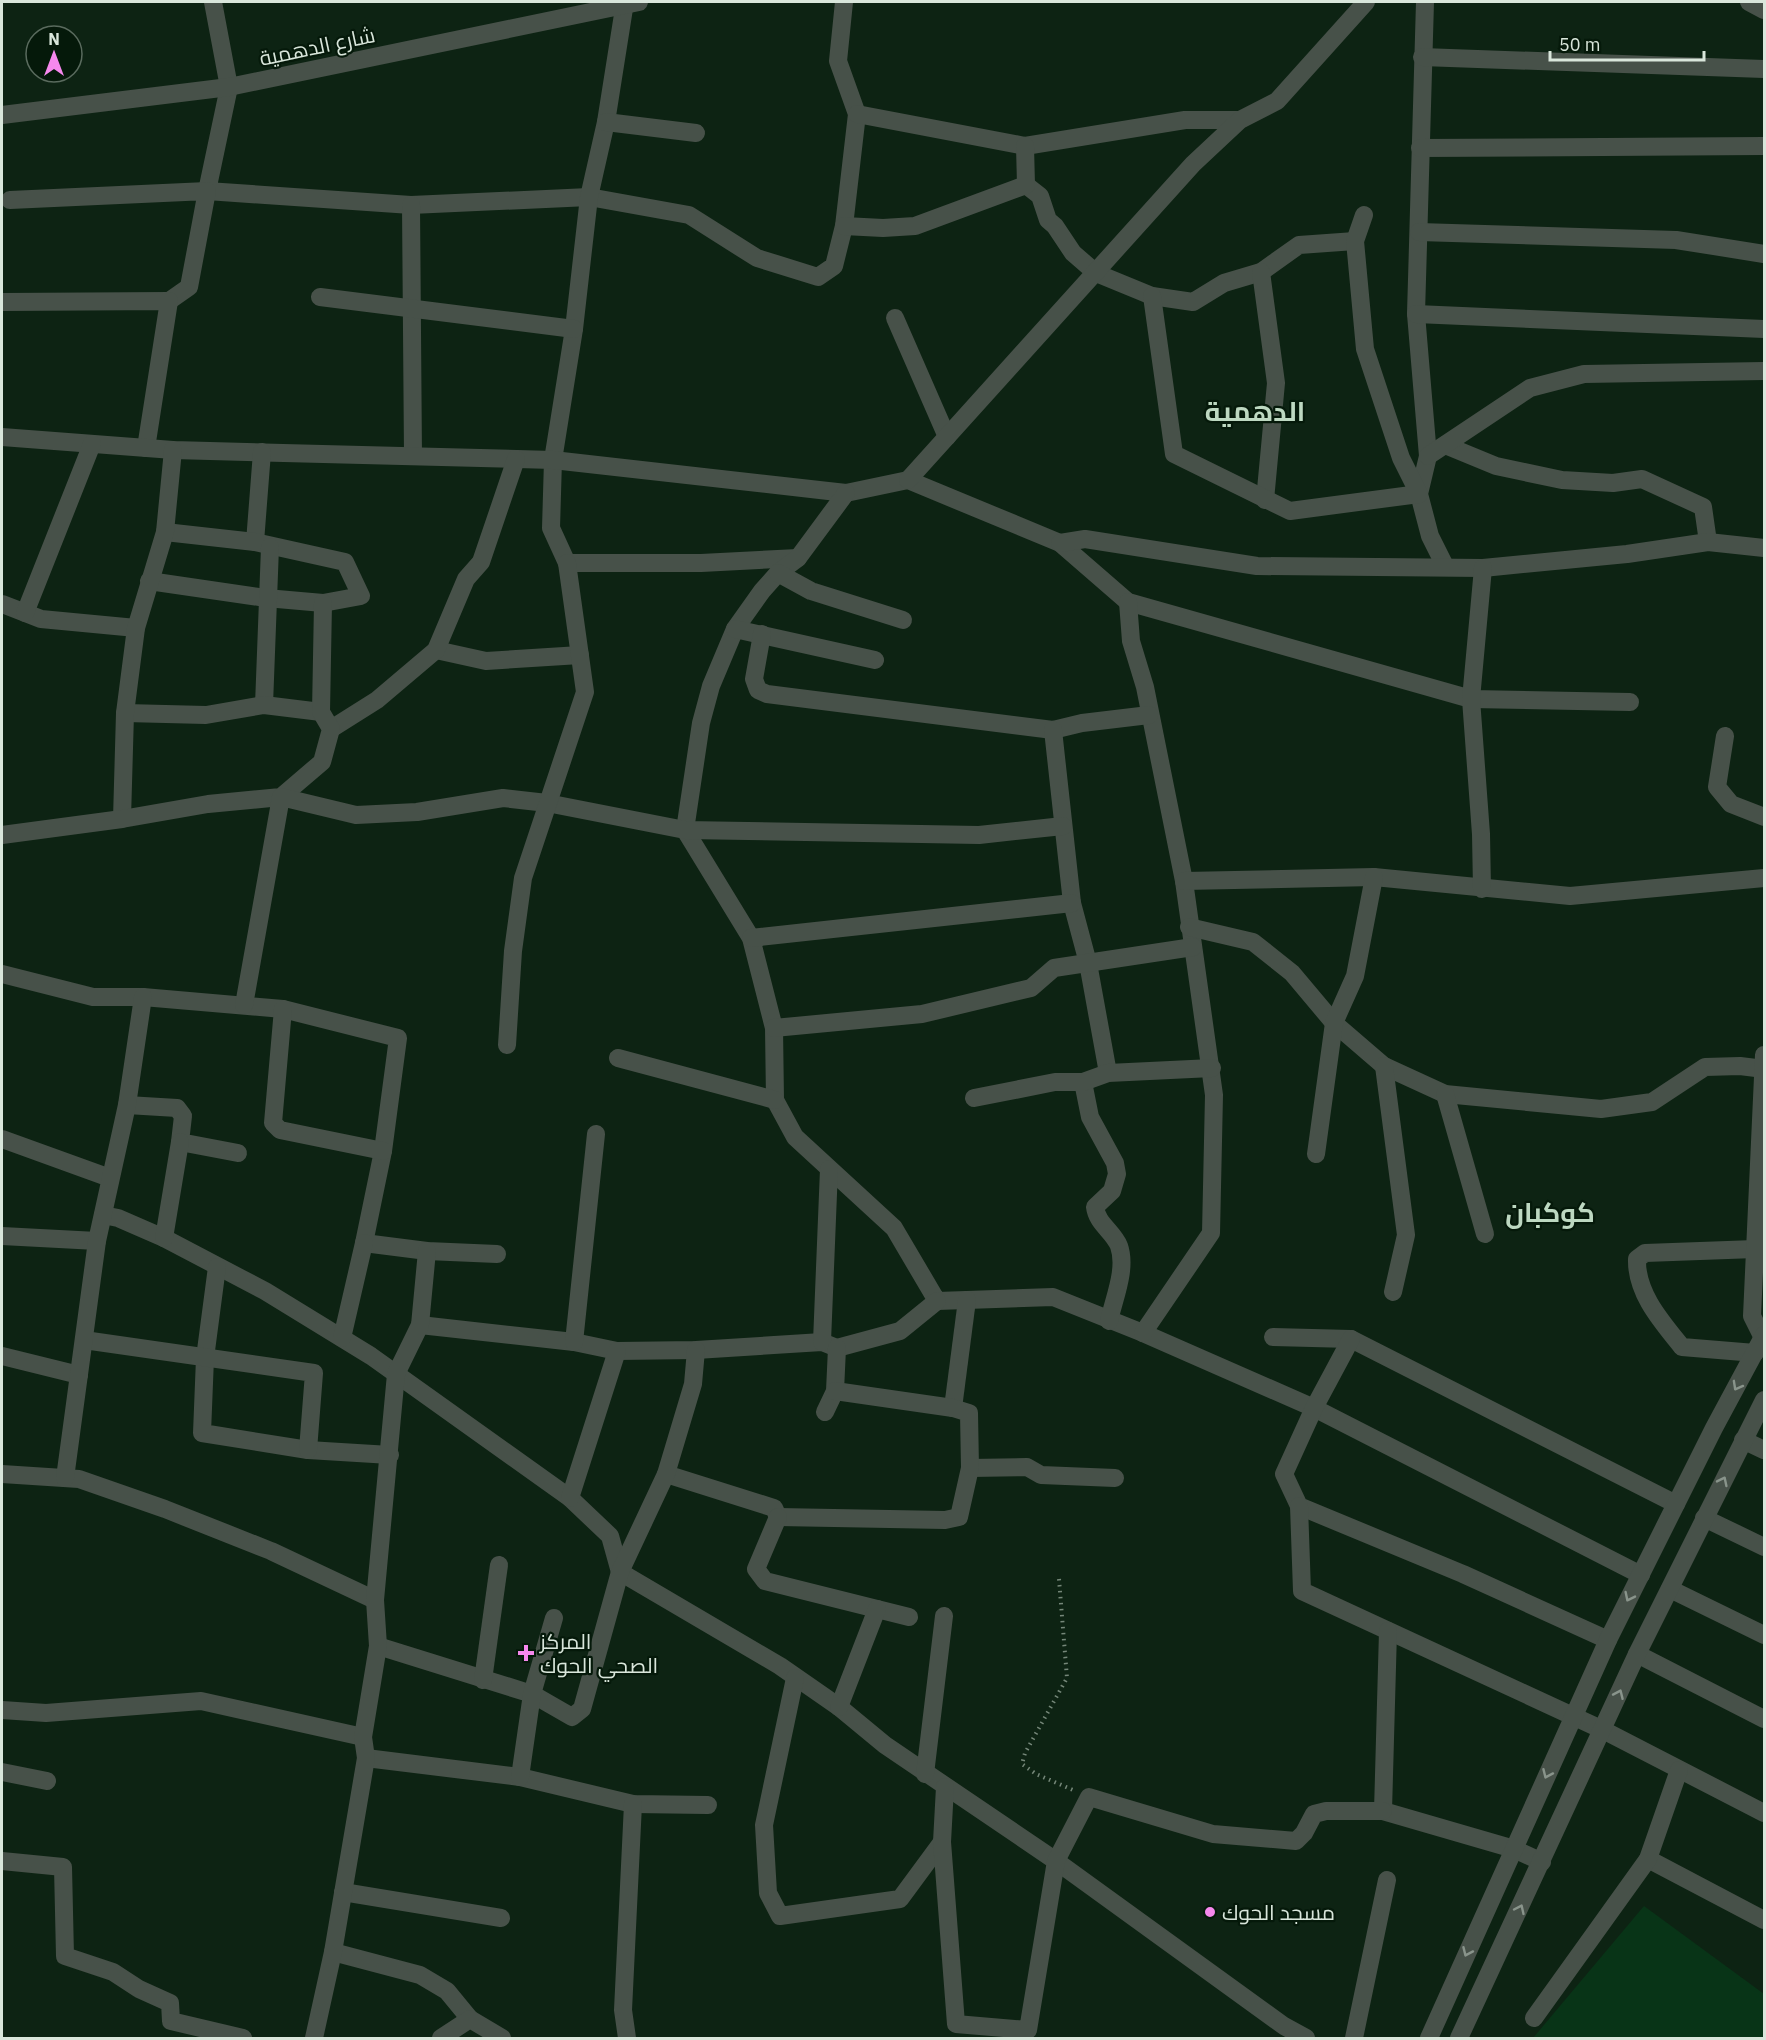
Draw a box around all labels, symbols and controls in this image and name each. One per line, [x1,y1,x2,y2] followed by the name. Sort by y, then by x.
[257,20,378,73] street label: شارع الدهمية
[24,24,84,84] north arrow
[1550,24,1704,62] scale bar
[48,29,60,49] text: N
[1559,33,1601,56] text: 50 m
[1205,393,1305,428] district label: الدهمية
[1505,1194,1595,1229] district label: كوكبان
[1733,1380,1744,1390] one-way arrow
[1715,1477,1727,1488] one-way arrow
[1625,1591,1637,1602] one-way arrow
[539,1627,658,1682] place label: المركز الصحي الحوك
[517,1644,535,1662] marker: المركز الصحي الحوك
[1612,1690,1624,1701] one-way arrow
[1542,1768,1554,1779] one-way arrow
[1222,1898,1335,1926] place label: مسجد الحوك
[1203,1905,1217,1919] marker: مسجد الحوك
[1512,1905,1524,1916] one-way arrow
[1463,1946,1475,1957] one-way arrow

